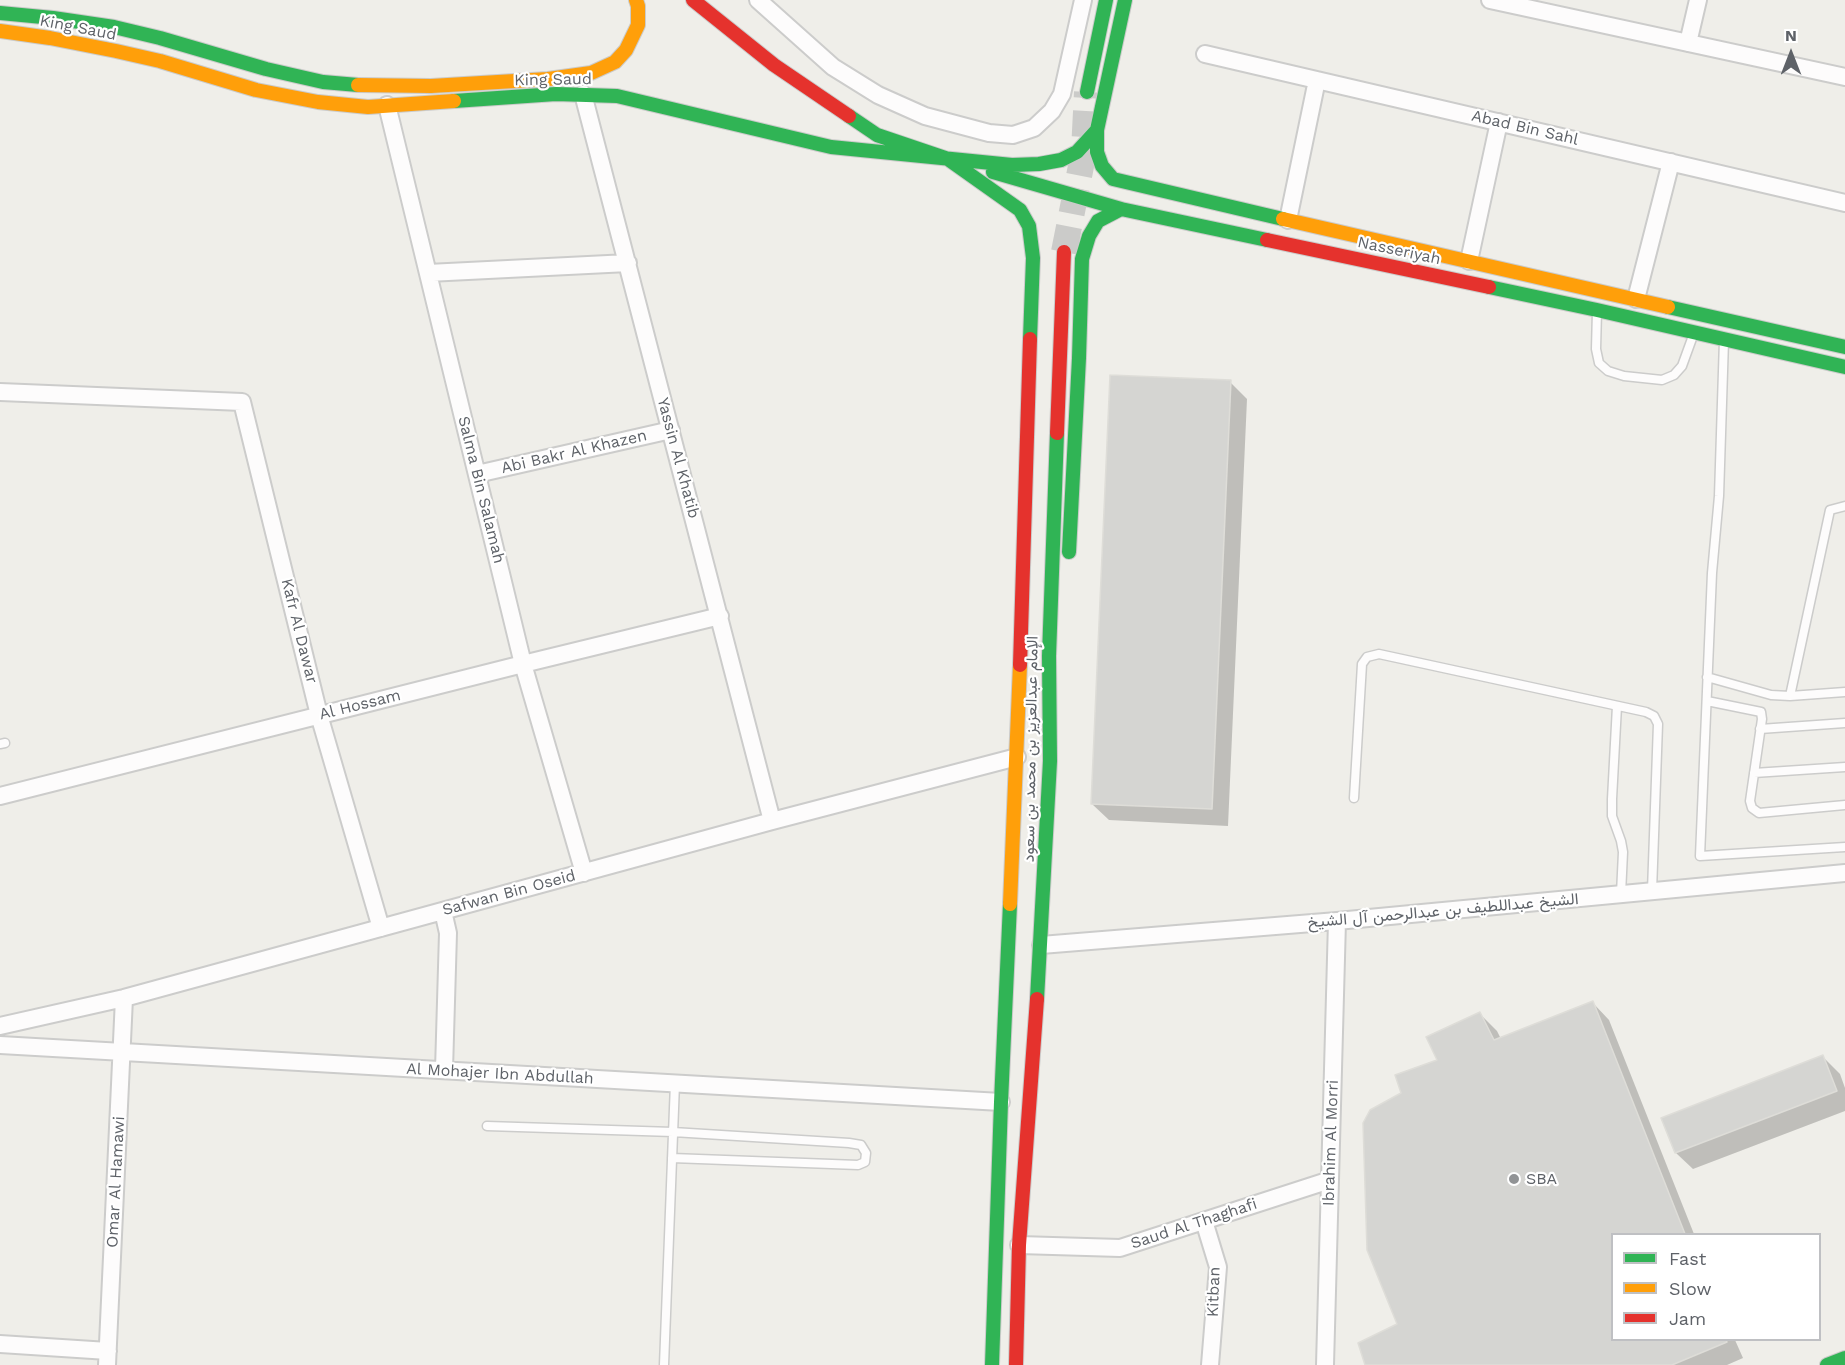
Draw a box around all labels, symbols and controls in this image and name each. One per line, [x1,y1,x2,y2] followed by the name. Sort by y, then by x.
[38,11,118,45] street label: King Saud
[1761,24,1821,84] north arrow
[1785,26,1797,45] text: N
[514,70,592,90] street label: King Saud
[1470,106,1580,150] street label: Abad Bin Sahl
[1356,233,1442,269] street label: Nasseriyah
[653,395,703,521] street label: Yassin Al Khatib
[453,414,509,566] street label: Salma Bin Salamah
[499,426,649,478] street label: Abi Bakr Al Khazen
[277,576,321,686] street label: Kafr Al Dawar
[1019,636,1043,862] street label: الإمام عبدالعزيز بن محمد بن سعود
[317,686,403,724] street label: Al Hossam
[440,866,578,920] street label: Safwan Bin Oseid
[1307,890,1579,932] street label: الشيخ عبداللطيف بن عبدالرحمن آل الشيخ
[406,1059,594,1089] street label: Al Mohajer Ibn Abdullah
[1319,1080,1343,1206] street label: Ibrahim Al Morri
[103,1116,129,1248] street label: Omar Al Hamawi
[1526,1169,1557,1189] place label: SBA
[1507,1172,1521,1186] marker: SBA
[1128,1195,1260,1253] street label: Saud Al Thaghafi
[1611,1233,1821,1341] legend
[1669,1248,1706,1269] text: Fast
[1204,1266,1224,1318] street label: Kitban
[1669,1278,1712,1299] text: Slow
[1669,1308,1706,1329] text: Jam

